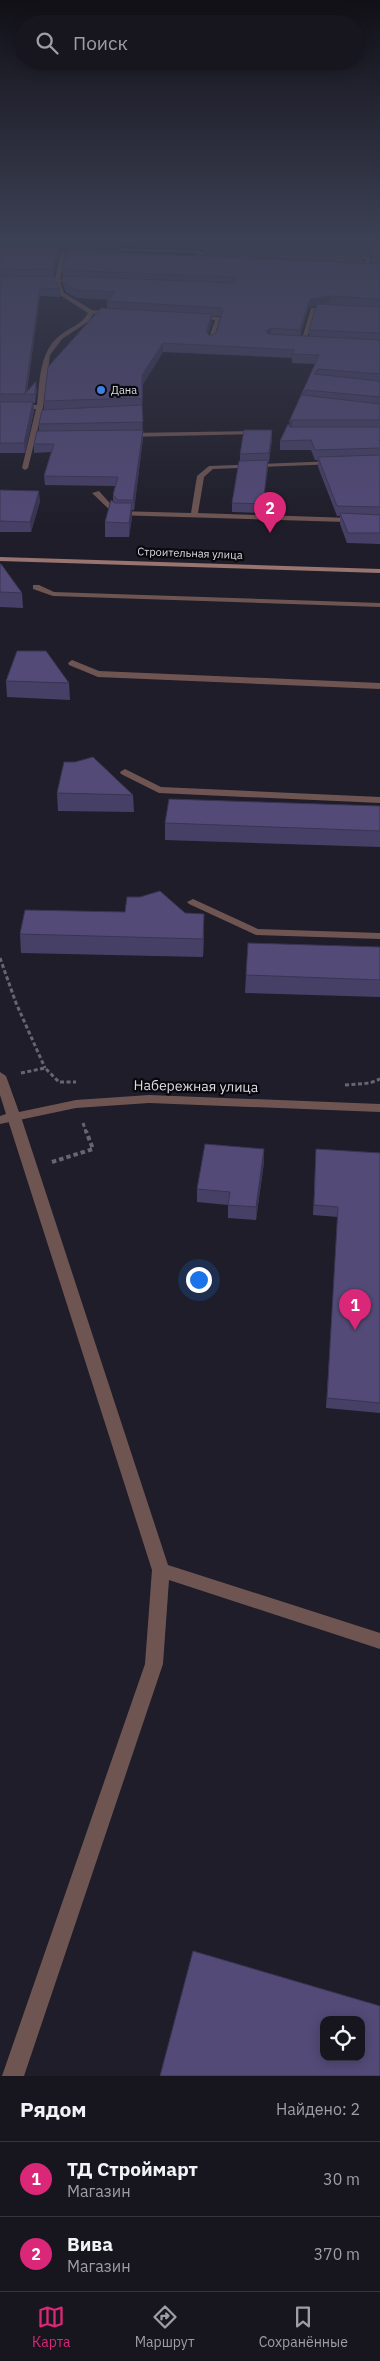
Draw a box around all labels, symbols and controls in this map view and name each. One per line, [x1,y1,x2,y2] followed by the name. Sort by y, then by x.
[15,15,365,70] search box
[33,29,61,57] icon: search
[73,31,128,55] text: Поиск
[111,383,137,397] place label: Дана
[95,384,107,396] marker: Дана
[254,492,286,533] pin: 2
[137,544,243,562] street label: Строительная улица
[134,1076,259,1096] street label: Набережная улица
[186,1267,212,1293] your location
[339,1289,371,1330] pin: 1
[320,2016,365,2061] map controls
[320,2016,365,2061] button: locate
[20,2095,87,2123] text: Рядом
[276,2099,360,2119] text: Найдено: 2
[67,2157,198,2181] text: ТД Строймарт
[31,2169,41,2189] text: 1
[323,2169,360,2189] text: 30 m
[67,2181,131,2201] text: Магазин
[67,2232,113,2256] text: Вива
[31,2244,41,2264] text: 2
[313,2244,360,2264] text: 370 m
[67,2256,131,2276] text: Магазин
[32,2303,71,2351] tab: Карта
[135,2303,195,2351] tab: Маршрут
[259,2303,348,2351] tab: Сохранённые

